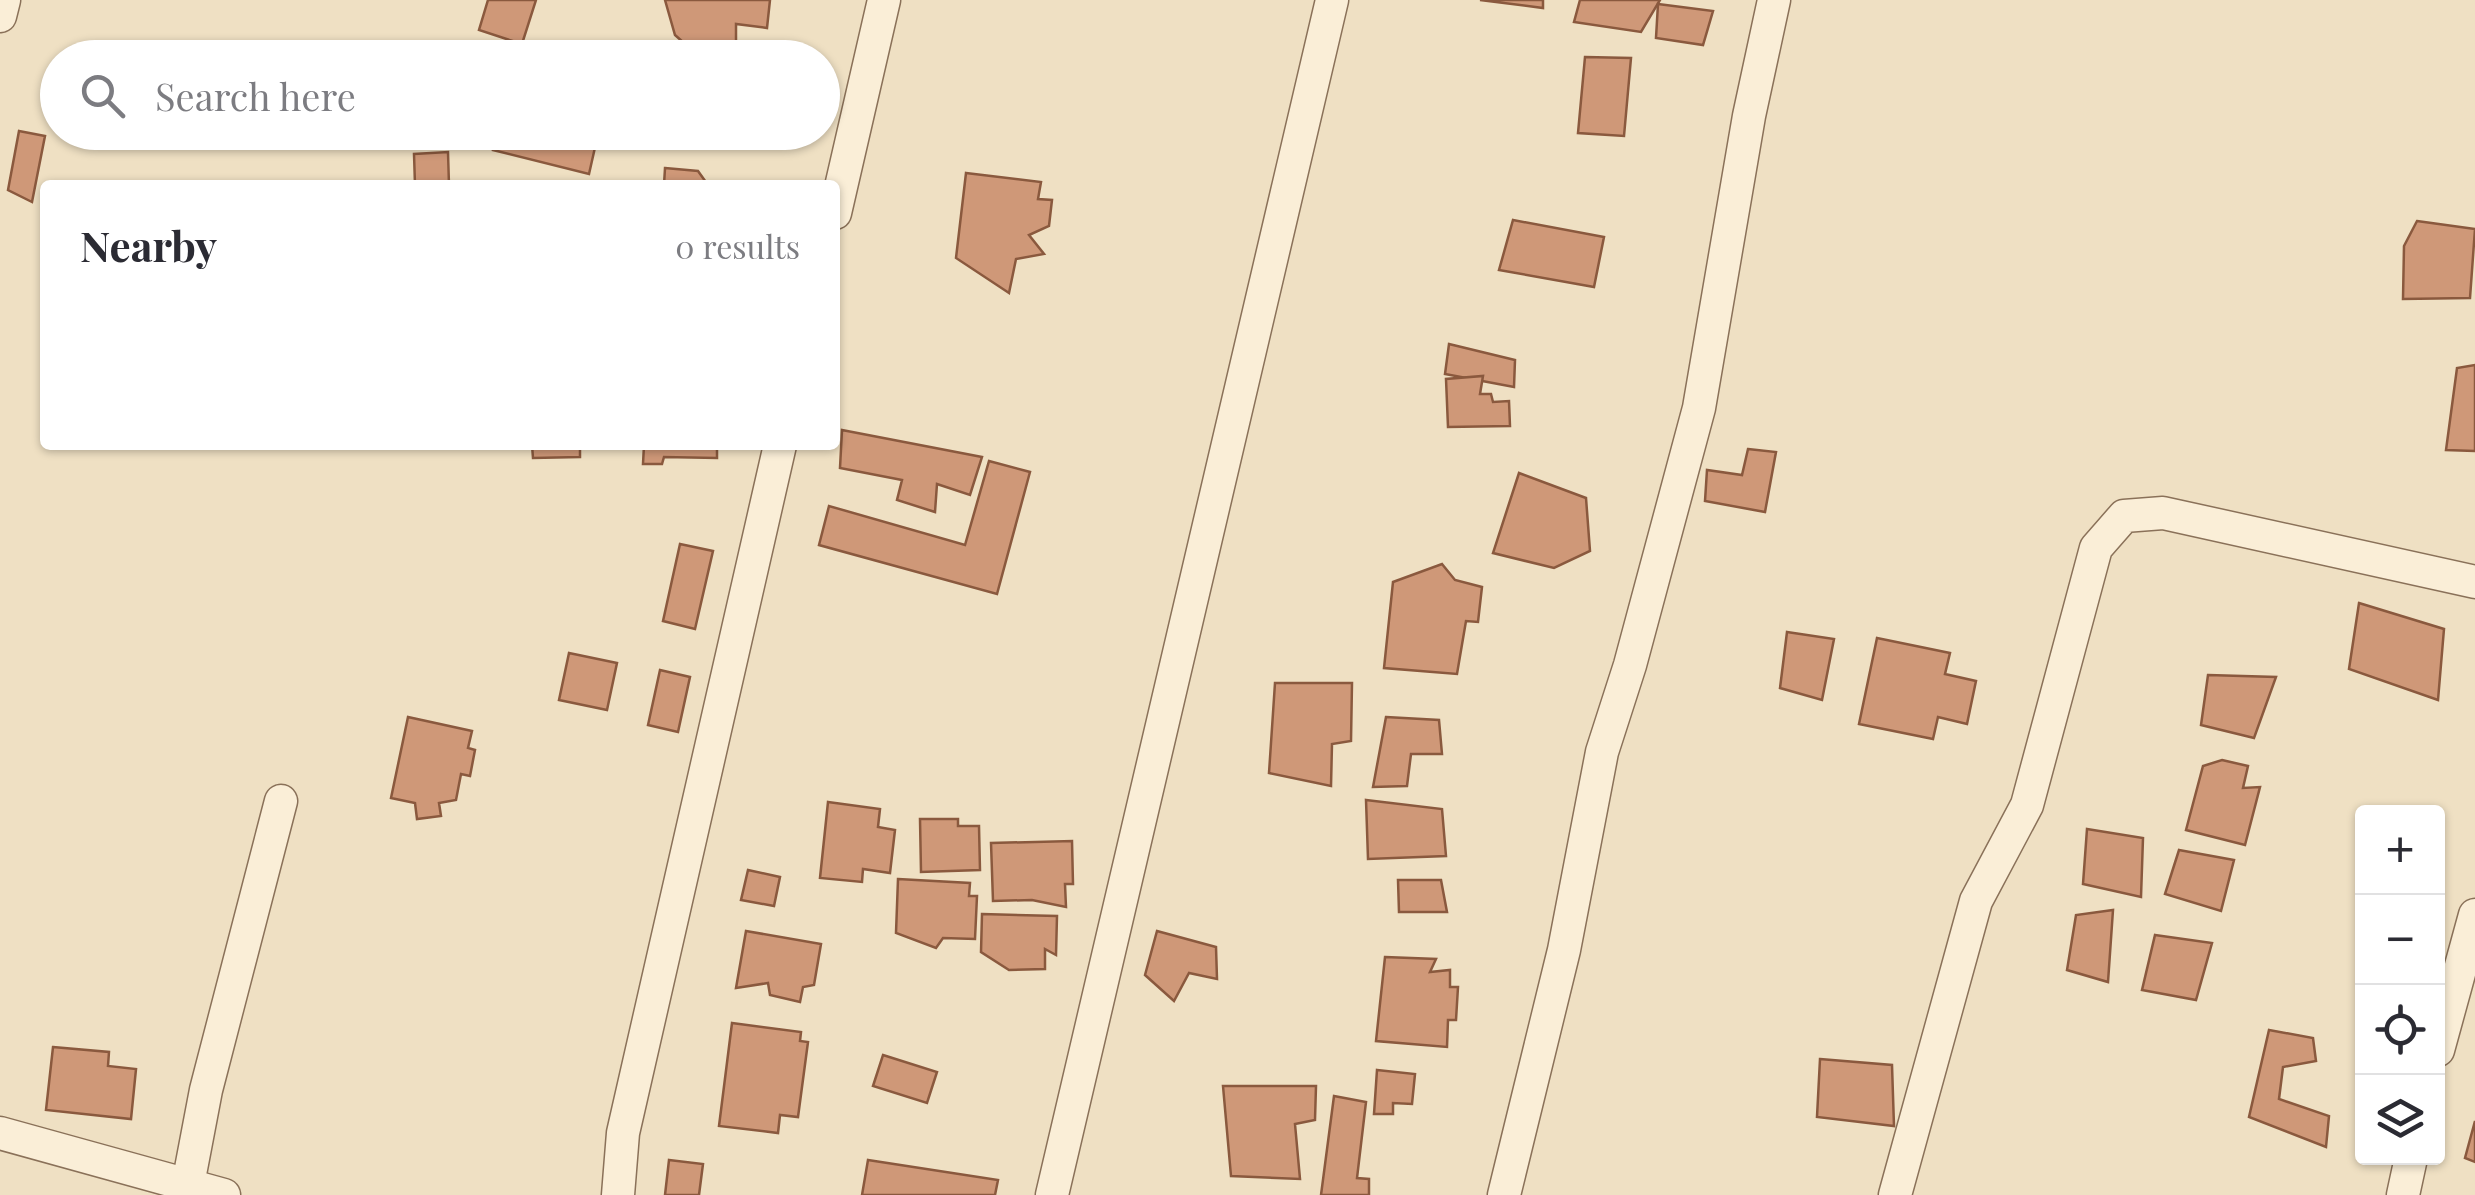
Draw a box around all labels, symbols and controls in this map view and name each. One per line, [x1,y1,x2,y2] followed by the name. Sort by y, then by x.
[40,40,840,150] search box
[75,68,130,123] icon: search
[155,70,356,121] text: Search here
[80,217,217,273] text: Nearby
[675,224,800,267] text: 0 results
[2355,805,2445,1165] map controls
[2355,805,2445,895] button: +
[2355,895,2445,985] button: −
[2355,985,2445,1075] button: locate
[2355,1075,2445,1165] button: layers

